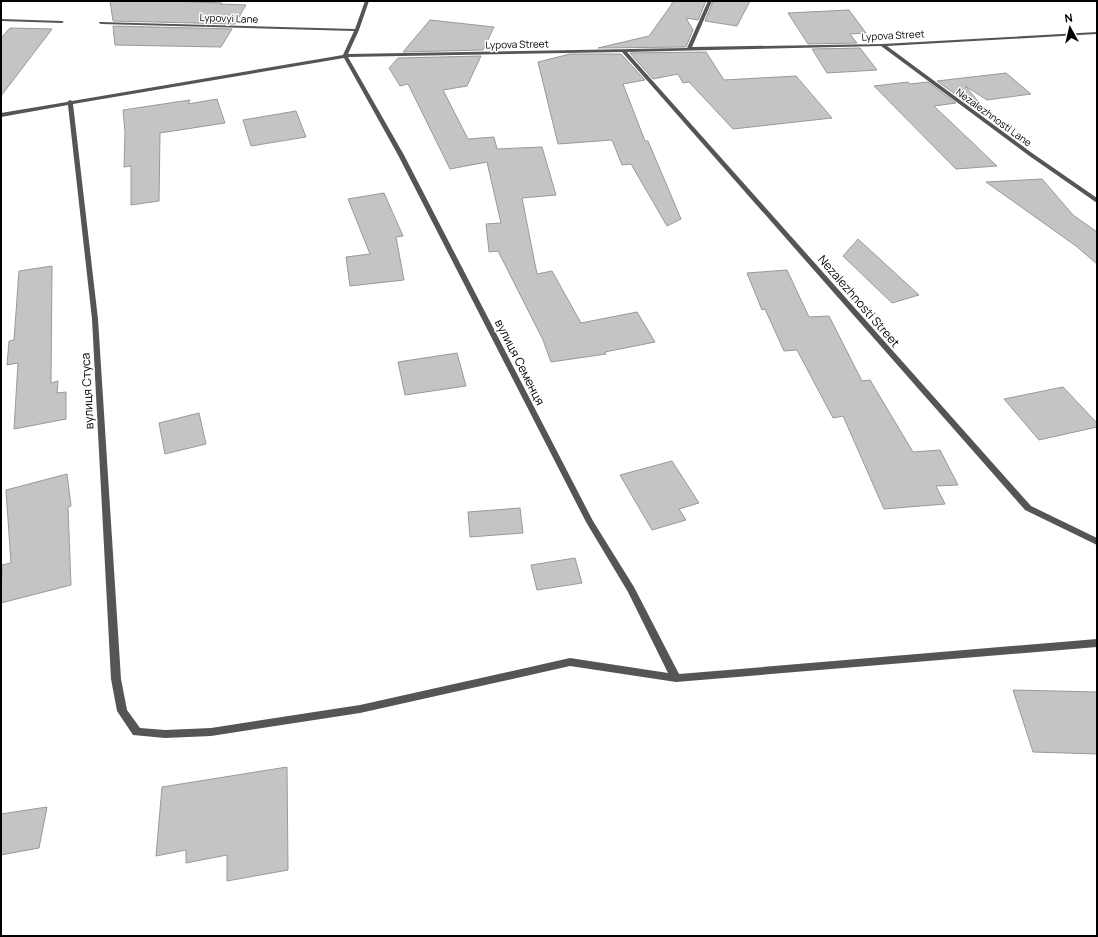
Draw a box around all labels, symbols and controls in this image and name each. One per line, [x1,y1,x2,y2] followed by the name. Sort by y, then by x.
[1050,8,1090,48] north arrow
[199,10,259,26] street label: Lypovyi Lane
[1064,10,1074,26] text: N
[861,26,925,44] street label: Lypova Street
[485,36,549,52] street label: Lypova Street
[953,85,1035,149] street label: Nezalezhnosti Lane
[814,251,904,351] street label: Nezalezhnosti Street
[491,316,549,408] street label: вулиця Семенця
[77,352,97,430] street label: вулиця Стуса

